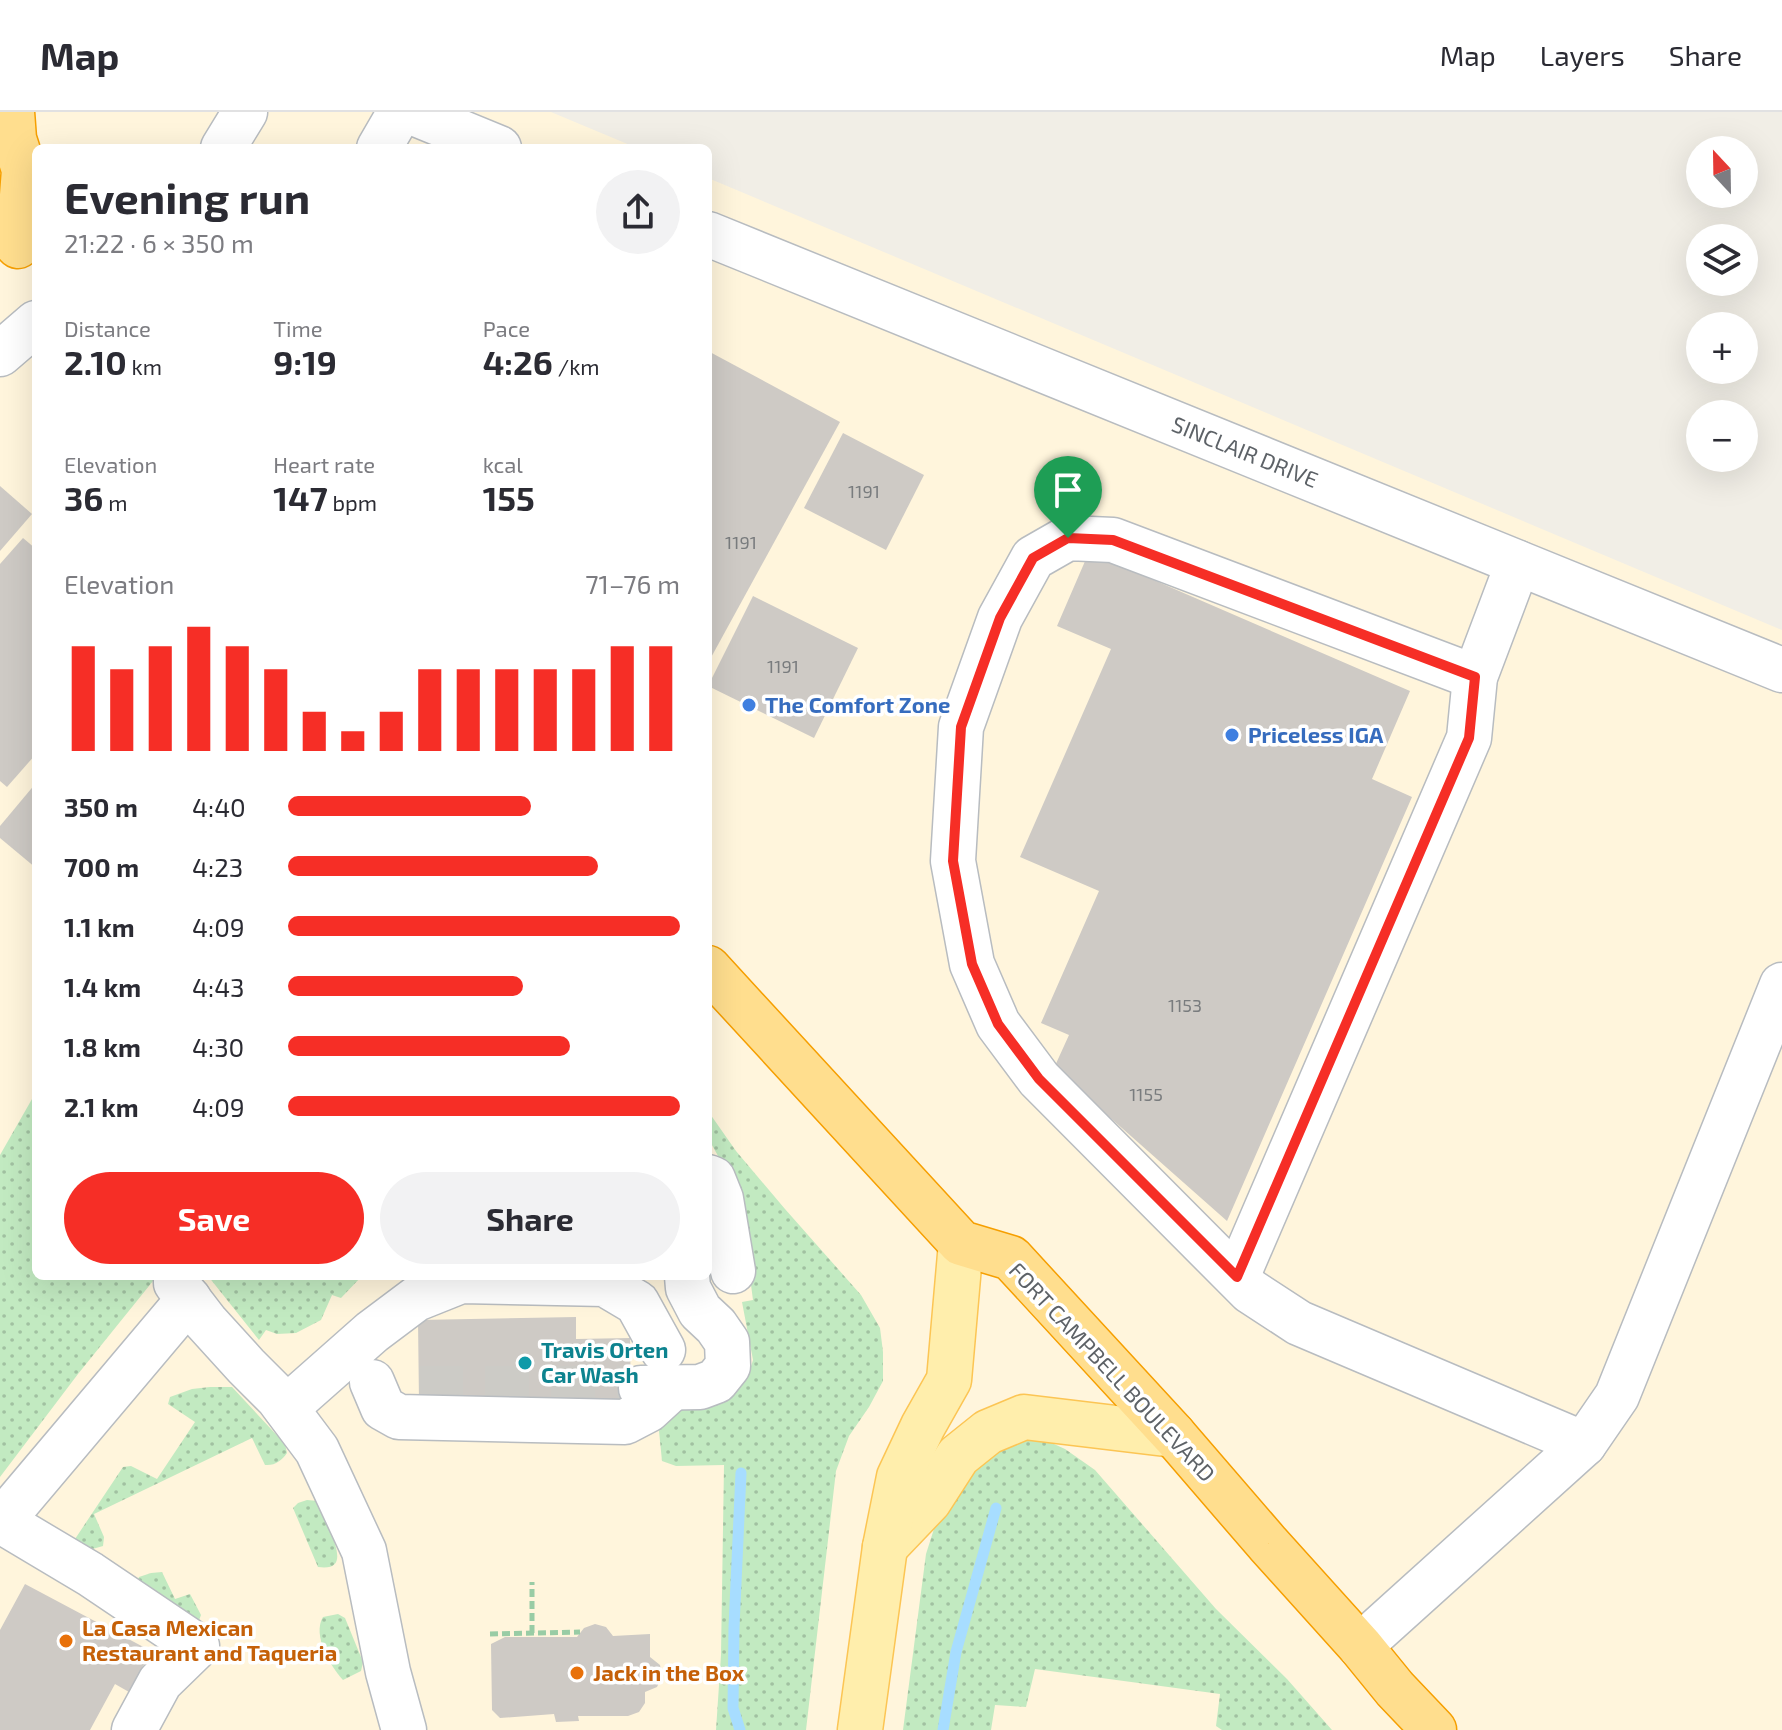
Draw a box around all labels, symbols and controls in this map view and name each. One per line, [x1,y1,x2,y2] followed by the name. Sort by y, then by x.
[40,32,119,78] text: Map
[1440,38,1496,72] text: Map
[1540,38,1625,72] text: Layers
[1669,38,1742,72] text: Share
[1686,136,1758,208] north arrow
[1686,136,1758,472] map controls
[64,170,310,223] text: Evening run
[596,170,680,254] button: share
[1686,224,1758,296] button: layers
[64,227,254,258] text: 21:22 · 6 × 350 m
[1686,312,1758,384] button: +
[64,315,151,341] text: Distance
[273,315,323,341] text: Time
[483,315,530,341] text: Pace
[64,341,127,382] text: 2.10
[273,341,337,382] text: 9:19
[483,341,553,382] text: 4:26
[127,353,162,379] text: km
[553,353,600,379] text: /km
[1686,400,1758,472] button: −
[1169,410,1322,492] street label: SINCLAIR DRIVE
[64,451,157,477] text: Elevation
[273,451,375,477] text: Heart rate
[483,451,523,477] text: kcal
[1034,456,1102,538] pin
[1046,468,1090,512] icon: arrive
[64,477,103,518] text: 36
[273,477,328,518] text: 147
[483,477,535,518] text: 155
[848,480,880,502] house number: 1191
[103,489,128,515] text: m
[328,489,377,515] text: bpm
[725,531,757,553] house number: 1191
[64,568,174,599] text: Elevation
[585,568,680,599] text: 71–76 m
[767,655,799,677] house number: 1191
[765,691,950,717] place label: The Comfort Zone
[740,696,758,714] marker: The Comfort Zone
[1248,721,1384,747] place label: Priceless IGA
[1223,726,1241,744] marker: Priceless IGA
[64,791,138,822] text: 350 m
[192,791,246,822] text: 4:40
[64,851,139,882] text: 700 m
[192,851,243,882] text: 4:23
[64,911,135,942] text: 1.1 km
[192,911,245,942] text: 4:09
[64,971,141,1002] text: 1.4 km
[192,971,245,1002] text: 4:43
[1168,994,1202,1016] house number: 1153
[64,1031,141,1062] text: 1.8 km
[192,1031,244,1062] text: 4:30
[1129,1083,1163,1105] house number: 1155
[64,1091,139,1122] text: 2.1 km
[192,1091,245,1122] text: 4:09
[64,1172,364,1264] button: Save
[380,1172,680,1264] button: Share
[1004,1257,1221,1486] street label: FORT CAMPBELL BOULEVARD
[541,1336,669,1387] place label: Travis Orten Car Wash
[516,1354,534,1372] marker: Travis Orten Car Wash
[82,1614,337,1665] place label: La Casa Mexican Restaurant and Taqueria
[57,1632,75,1650] marker: La Casa Mexican Restaurant and Taqueria
[593,1659,745,1685] place label: Jack in the Box
[568,1664,586,1682] marker: Jack in the Box

